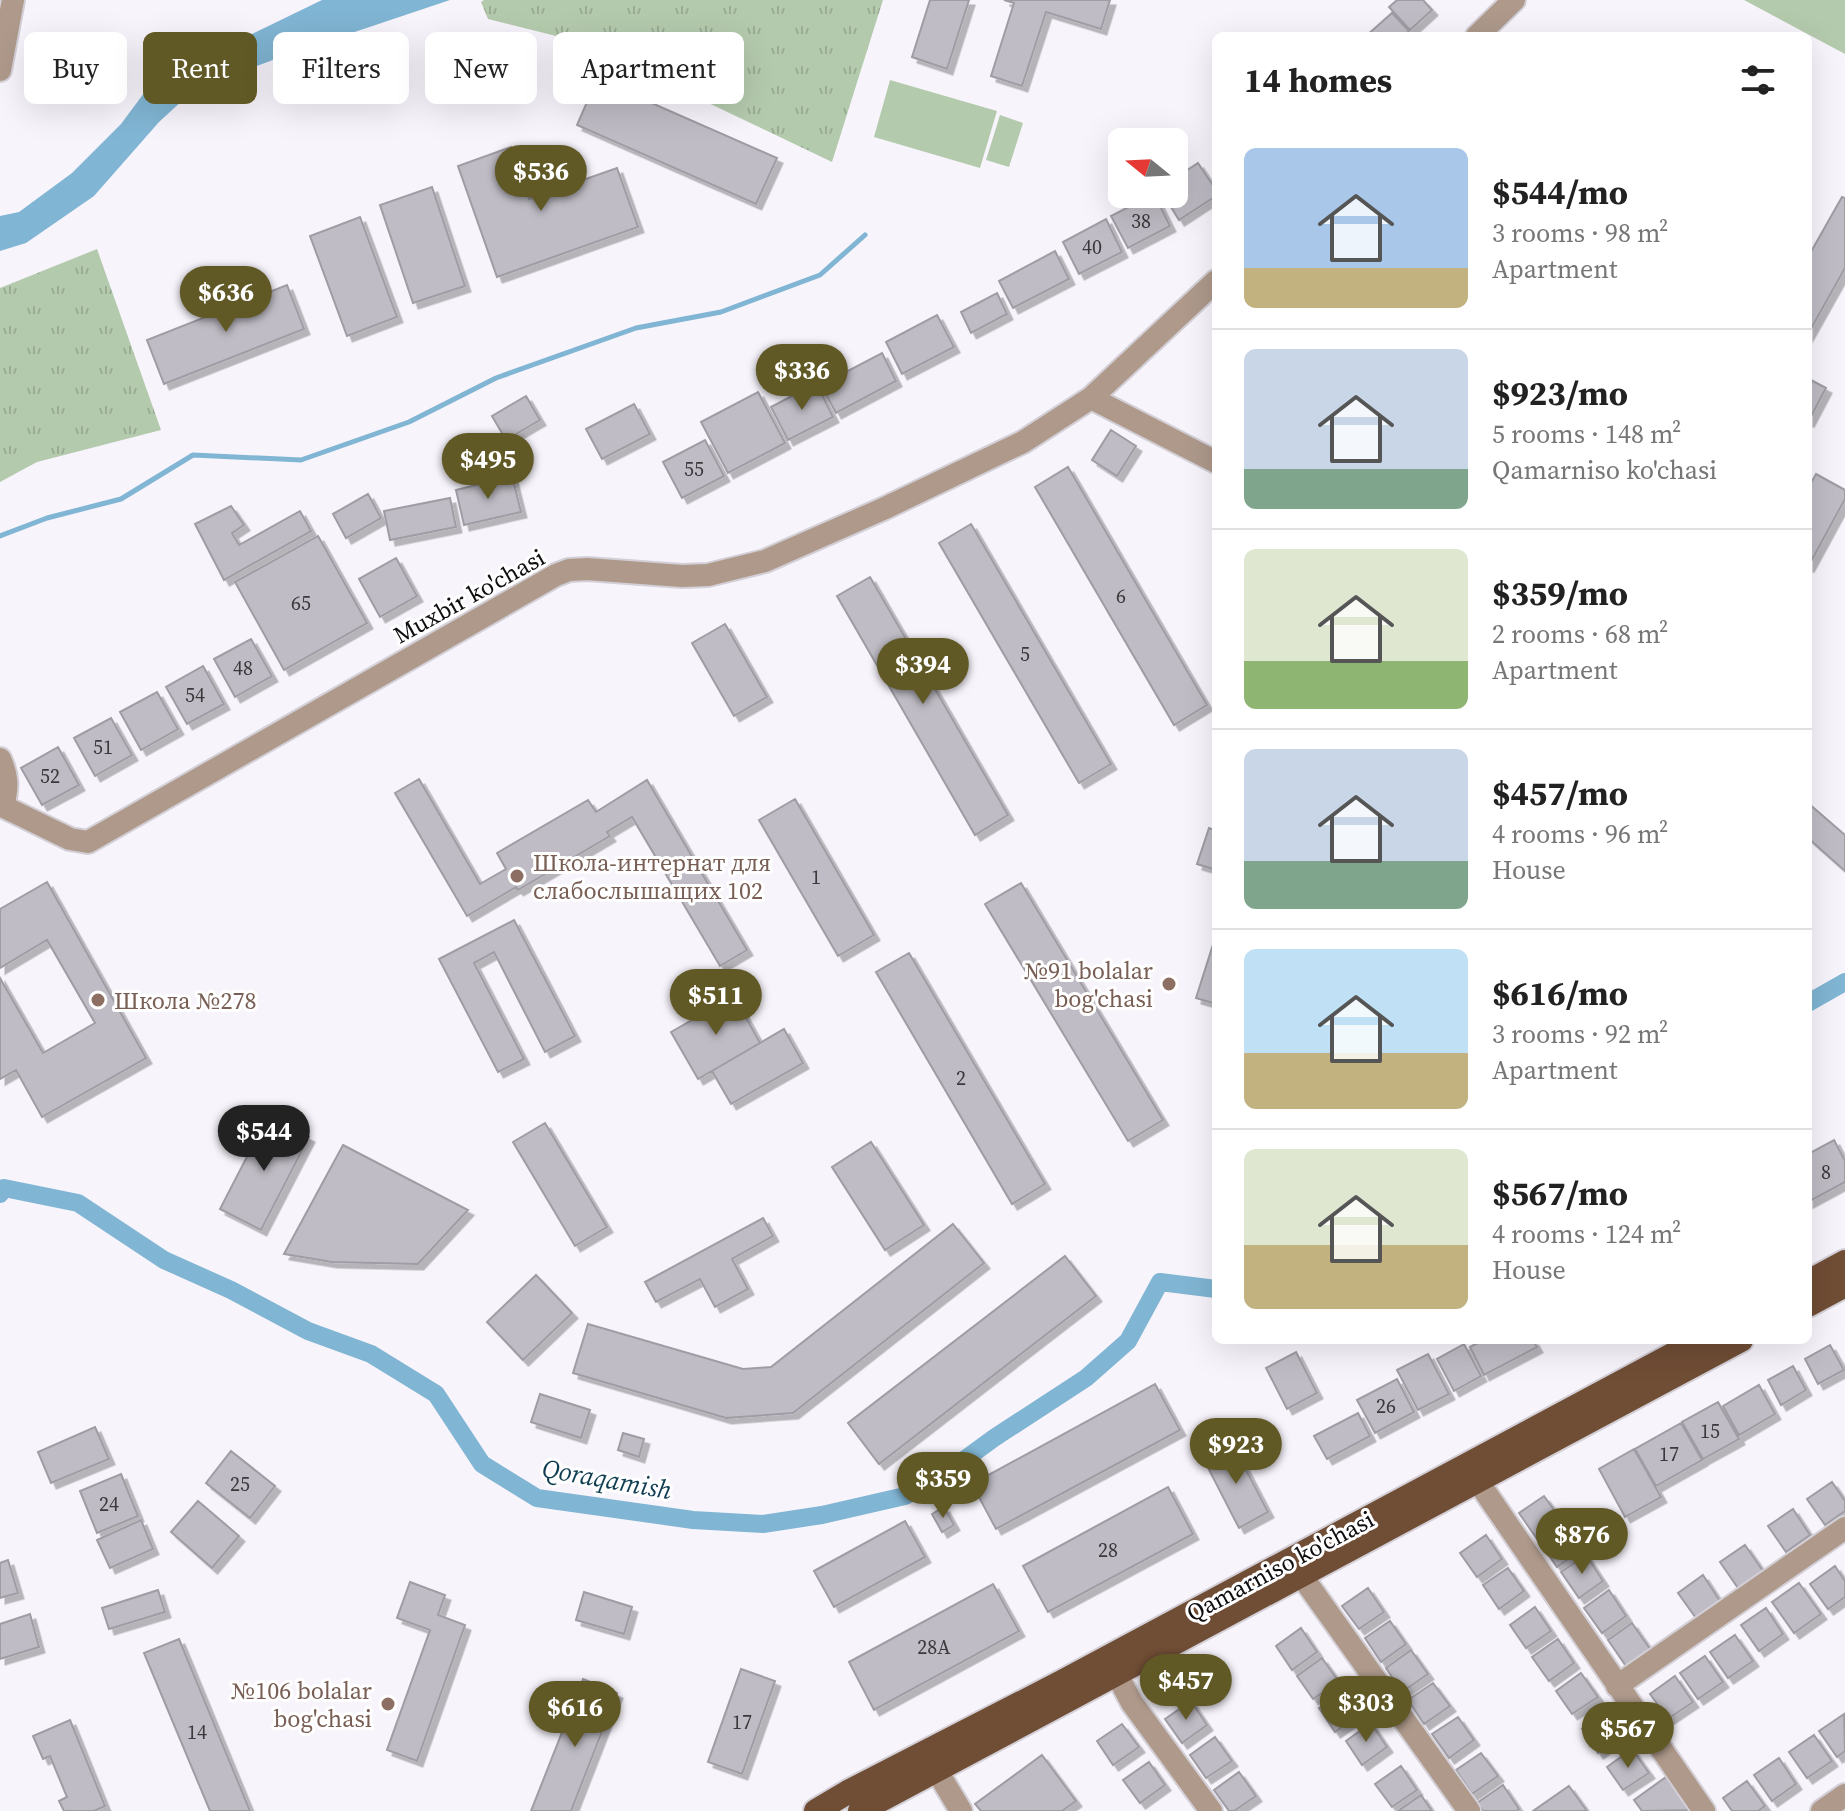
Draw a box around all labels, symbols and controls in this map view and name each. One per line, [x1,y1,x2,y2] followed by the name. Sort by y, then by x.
[24,32,127,104] chip: Buy
[143,32,257,104] chip: Rent
[273,32,409,104] chip: Filters
[425,32,537,104] chip: New
[553,32,744,104] chip: Apartment
[1244,57,1392,103] text: 14 homes
[1736,58,1780,102] icon: filters
[1108,128,1188,208] north arrow
[1108,128,1188,208] map controls
[494,145,588,213] pin: $536
[513,153,569,189] text: $536
[1492,169,1628,215] text: $544/mo
[1308,180,1404,276] icon: home
[1131,207,1151,235] house number: 38
[1492,215,1668,251] text: 3 rooms · 98 m²
[1082,233,1102,261] house number: 40
[1492,251,1617,287] text: Apartment
[179,266,273,334] pin: $636
[198,274,254,310] text: $636
[755,344,849,412] pin: $336
[774,352,830,388] text: $336
[1492,370,1628,416] text: $923/mo
[1308,381,1404,477] icon: home
[1492,416,1681,452] text: 5 rooms · 148 m²
[441,433,535,501] pin: $495
[460,441,516,477] text: $495
[1492,452,1717,488] text: Qamarniso ko'chasi
[684,455,704,483] house number: 55
[387,541,551,651] street label: Muxbir ko'chasi
[1492,570,1628,616] text: $359/mo
[1308,581,1404,677] icon: home
[1116,582,1126,610] house number: 6
[291,589,311,617] house number: 65
[1492,616,1668,652] text: 2 rooms · 68 m²
[876,638,970,706] pin: $394
[1020,640,1030,668] house number: 5
[895,646,951,682] text: $394
[1492,652,1617,688] text: Apartment
[233,654,253,682] house number: 48
[185,681,205,709] house number: 54
[93,733,113,761] house number: 51
[40,762,60,790] house number: 52
[1492,770,1628,816] text: $457/mo
[1308,781,1404,877] icon: home
[1492,816,1668,852] text: 4 rooms · 96 m²
[533,846,771,907] place label: Школа-интернат для слабослышащих 102
[1492,852,1566,888] text: House
[811,863,821,891] house number: 1
[508,867,526,885] marker: Школа-интернат для слабослышащих 102
[1024,954,1153,1015] place label: №91 bolalar bog'chasi
[669,969,763,1037] pin: $511
[1492,970,1628,1016] text: $616/mo
[1160,975,1178,993] marker: №91 bolalar bog'chasi
[688,977,744,1013] text: $511
[1308,981,1404,1077] icon: home
[114,984,256,1017] place label: Школа №278
[89,991,107,1009] marker: Школа №278
[1492,1016,1668,1052] text: 3 rooms · 92 m²
[1492,1052,1617,1088] text: Apartment
[956,1064,966,1092] house number: 2
[217,1105,311,1173] pin: $544
[236,1113,292,1149] text: $544
[1821,1158,1831,1186] house number: 8
[1492,1170,1628,1216] text: $567/mo
[1308,1181,1404,1277] icon: home
[1492,1216,1681,1252] text: 4 rooms · 124 m²
[1492,1252,1566,1288] text: House
[1376,1392,1396,1420] house number: 26
[1700,1417,1720,1445] house number: 15
[1189,1418,1283,1486] pin: $923
[1208,1426,1264,1462] text: $923
[1659,1440,1679,1468] house number: 17
[539,1450,675,1508] water label: Qoraqamish
[896,1452,990,1520] pin: $359
[915,1460,971,1496] text: $359
[230,1470,250,1498] house number: 25
[99,1490,119,1518] house number: 24
[1181,1503,1379,1629] street label: Qamarniso ko'chasi
[1535,1508,1629,1576] pin: $876
[1554,1516,1610,1552] text: $876
[1098,1536,1118,1564] house number: 28
[917,1633,951,1661] house number: 28A
[1139,1654,1233,1722] pin: $457
[1158,1662,1214,1698] text: $457
[231,1674,372,1735] place label: №106 bolalar bog'chasi
[1319,1676,1413,1744] pin: $303
[528,1681,622,1749] pin: $616
[1338,1684,1394,1720] text: $303
[547,1689,603,1725] text: $616
[379,1695,397,1713] marker: №106 bolalar bog'chasi
[1581,1702,1675,1770] pin: $567
[732,1708,752,1736] house number: 17
[1600,1710,1656,1746] text: $567
[187,1718,207,1746] house number: 14

